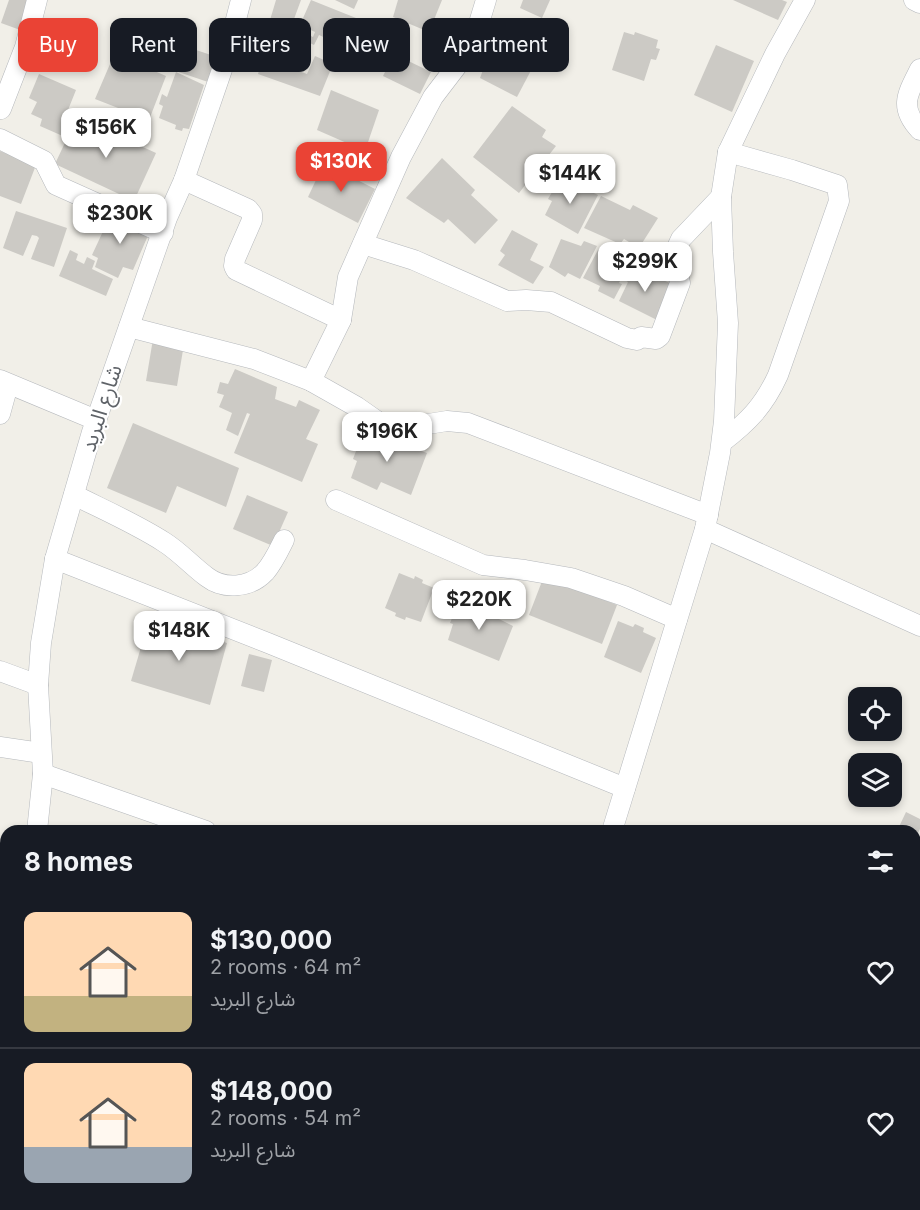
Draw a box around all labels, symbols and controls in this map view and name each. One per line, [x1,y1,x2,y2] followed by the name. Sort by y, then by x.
[18,18,98,72] chip: Buy
[110,18,197,72] chip: Rent
[209,18,311,72] chip: Filters
[323,18,410,72] chip: New
[422,18,569,72] chip: Apartment
[64,108,148,159] pin: $156K
[75,115,137,139] text: $156K
[299,142,383,193] pin: $130K
[310,149,372,173] text: $130K
[528,154,612,205] pin: $144K
[538,161,602,185] text: $144K
[78,194,162,245] pin: $230K
[87,201,153,225] text: $230K
[603,242,687,293] pin: $299K
[612,249,678,273] text: $299K
[75,362,130,455] street label: شارع البريد
[345,412,429,463] pin: $196K
[356,419,418,443] text: $196K
[437,580,521,631] pin: $220K
[446,587,512,611] text: $220K
[137,611,221,662] pin: $148K
[148,618,210,642] text: $148K
[848,687,902,807] map controls
[848,687,902,741] button: locate
[848,753,902,807] button: layers
[864,845,897,878] icon: filters
[24,846,133,877] text: 8 homes
[210,924,332,955] text: $130,000
[72,936,144,1008] icon: home
[210,955,361,979] text: 2 rooms · 64 m²
[864,956,897,989] icon: heart
[210,987,295,1011] text: شارع البريد
[210,1075,333,1106] text: $148,000
[72,1087,144,1159] icon: home
[210,1106,361,1130] text: 2 rooms · 54 m²
[864,1107,897,1140] icon: heart
[210,1138,295,1162] text: شارع البريد

